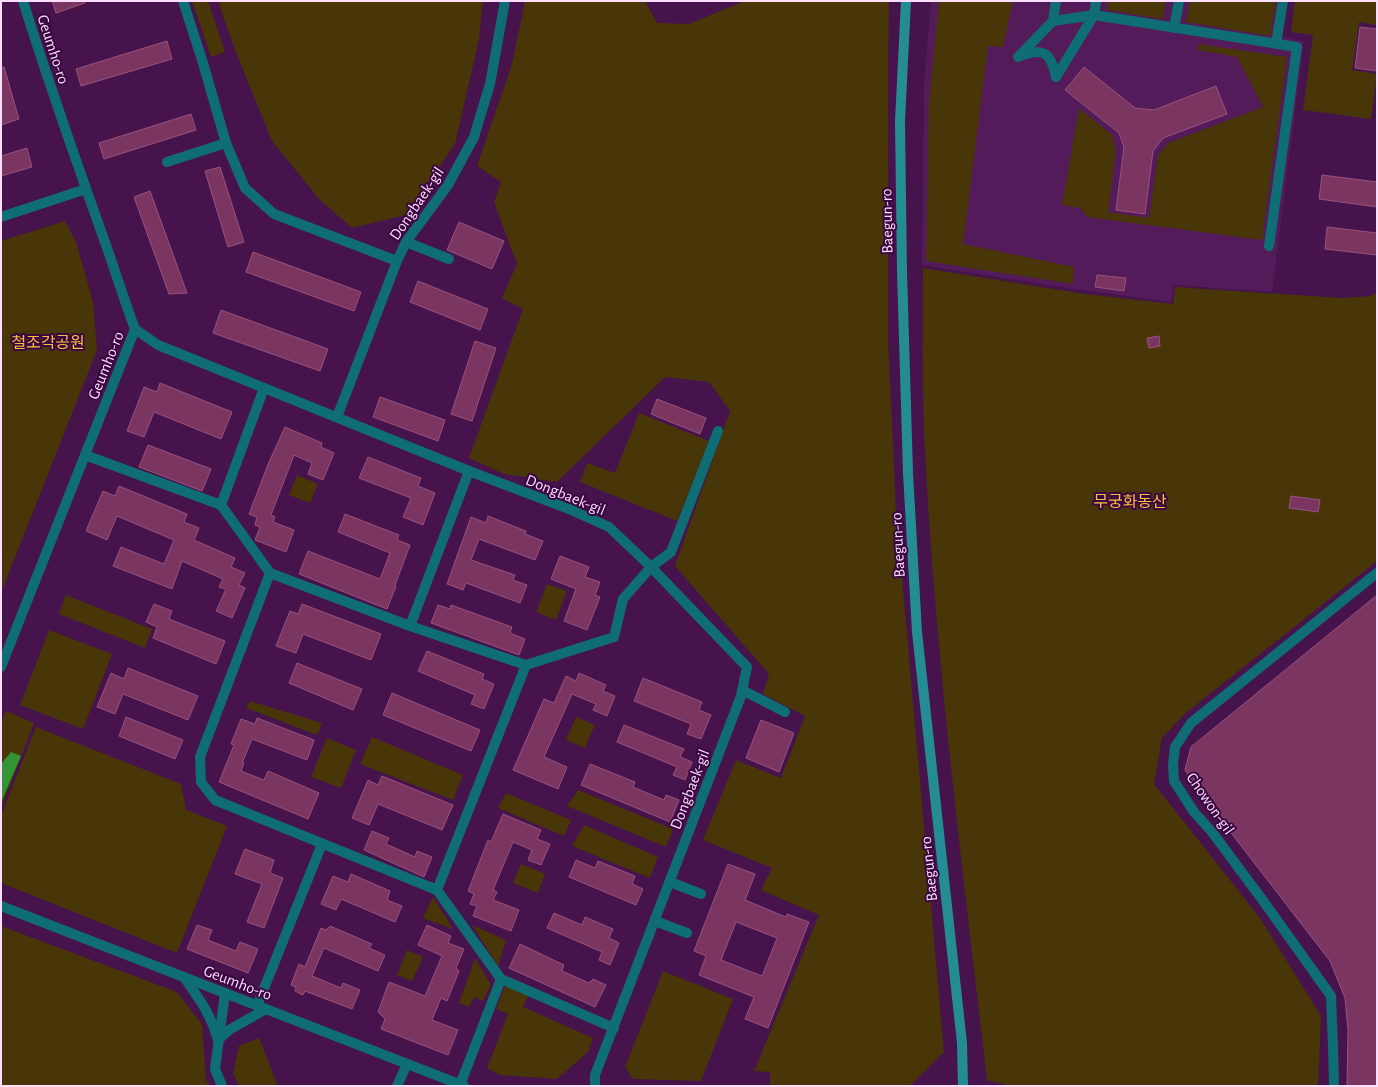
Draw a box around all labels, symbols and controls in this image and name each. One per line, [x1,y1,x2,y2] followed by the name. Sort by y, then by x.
[34,13,72,86] street label: Geumho-ro
[387,164,447,243] street label: Dongbaek-gil
[878,188,896,254] street label: Baegun-ro
[85,329,127,402] street label: Geumho-ro
[11,335,85,351] park label: 철조각공원
[523,472,608,518] street label: Dongbaek-gil
[1093,494,1167,510] park label: 무궁화동산
[888,512,908,578] street label: Baegun-ro
[667,747,713,832] street label: Dongbaek-gil
[1183,770,1237,837] street label: Chowon-gil
[918,836,940,902] street label: Baegun-ro
[201,963,274,1003] street label: Geumho-ro

